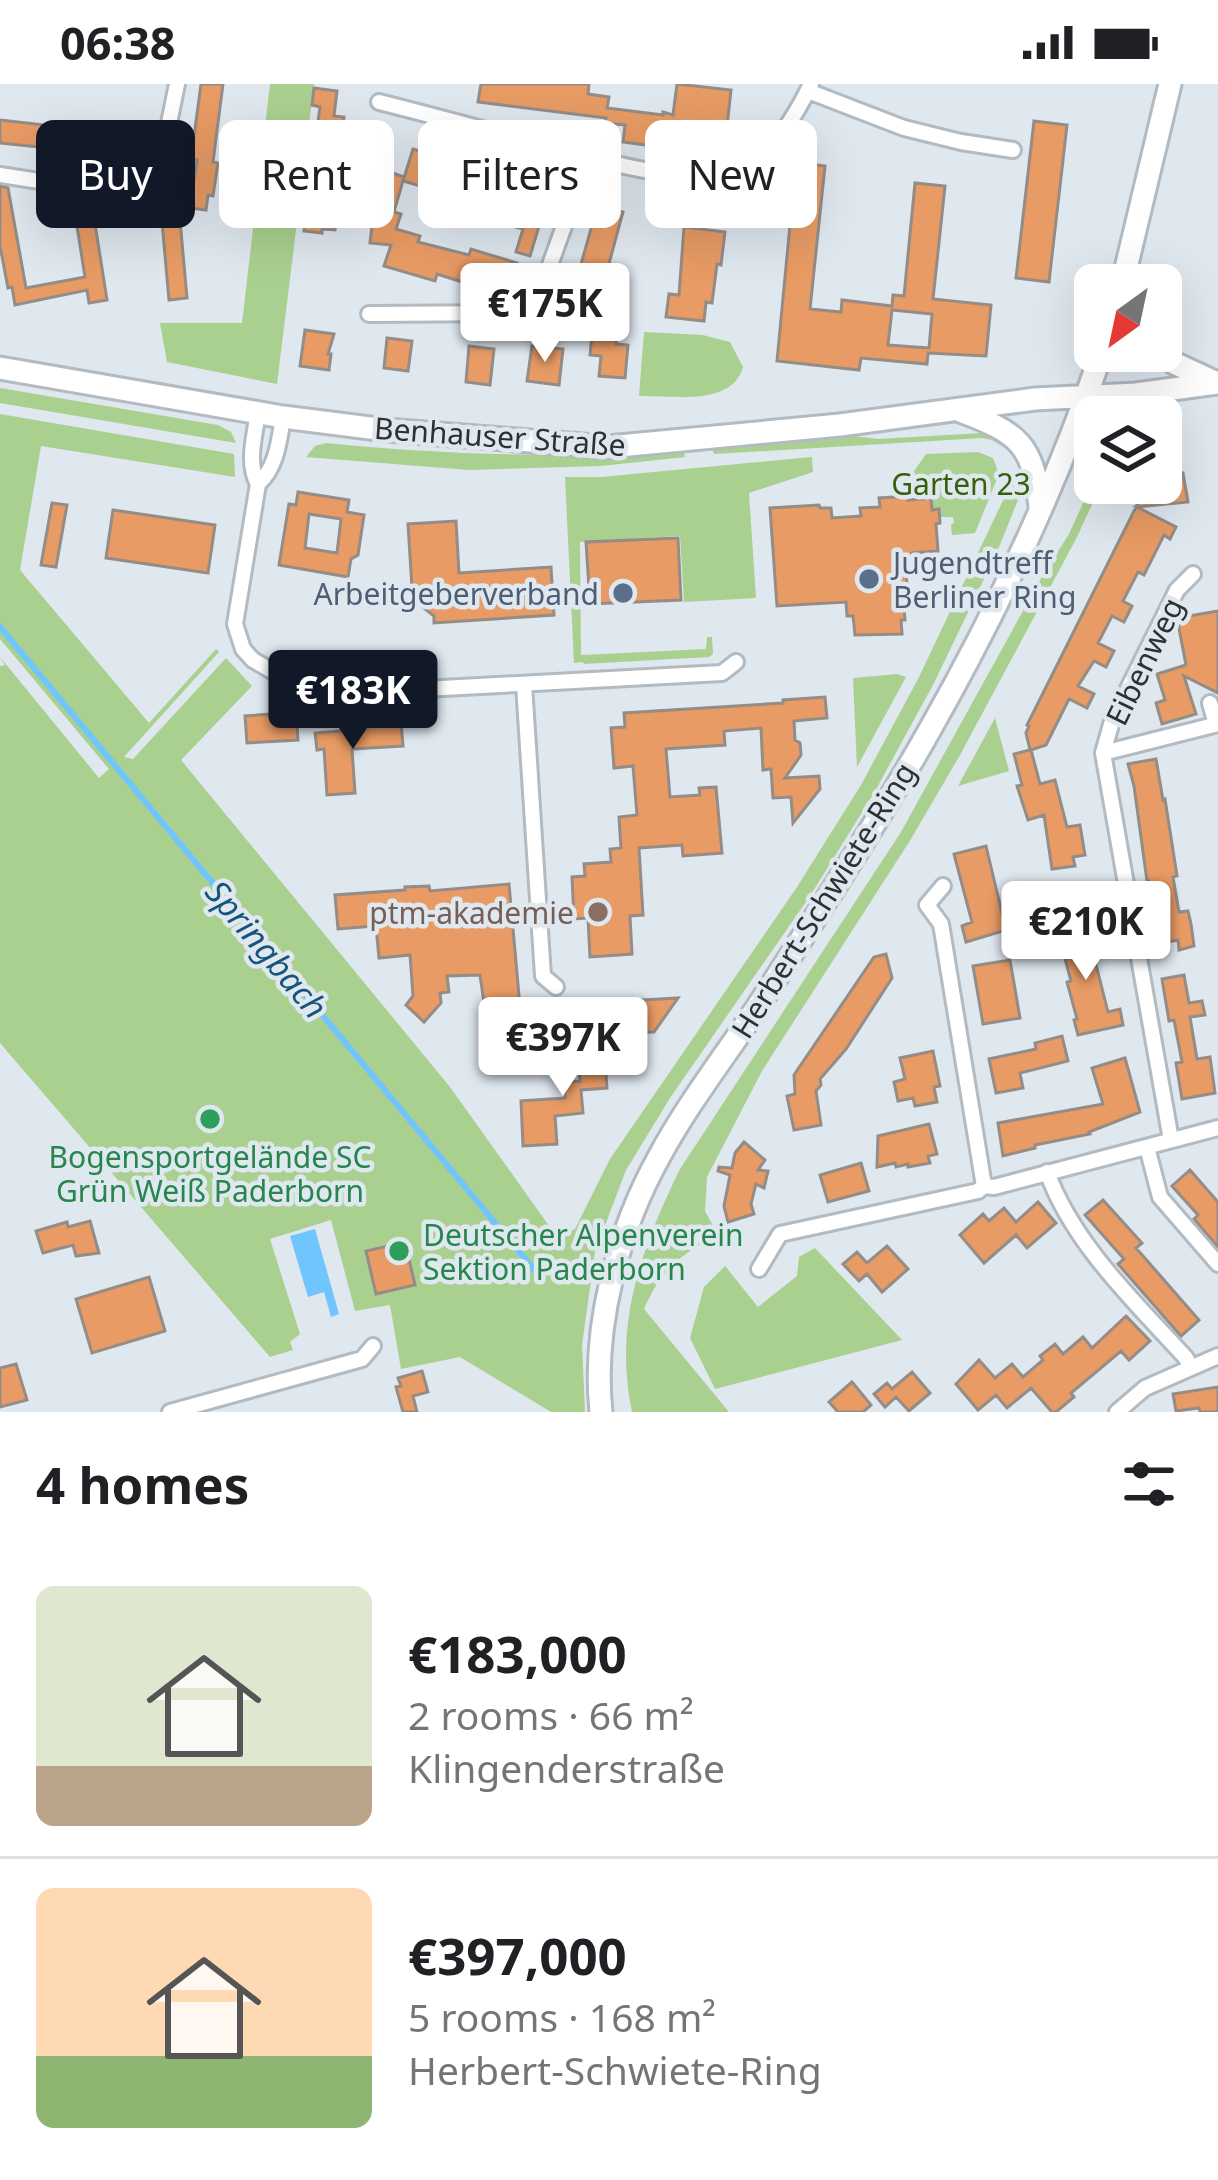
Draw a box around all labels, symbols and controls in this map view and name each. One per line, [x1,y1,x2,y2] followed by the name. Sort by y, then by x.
[60,12,176,73] text: 06:38
[36,120,195,228] chip: Buy
[219,120,394,228] chip: Rent
[418,120,621,228] chip: Filters
[645,120,817,228] chip: New
[461,263,629,365] pin: €175K
[1074,264,1182,372] north arrow
[1074,264,1182,504] map controls
[487,275,603,328] text: €175K
[1074,396,1182,504] button: layers
[373,407,627,465] street label: Benhauser Straße
[891,463,1031,504] park label: Garten 23
[890,542,1076,617] place label: Jugendtreff Berliner Ring
[856,566,882,592] marker: Jugendtreff Berliner Ring
[314,573,599,614] place label: Arbeitgeberverband
[610,580,636,606] marker: Arbeitgeberverband
[1095,590,1193,732] street label: Eibenweg
[269,650,437,752] pin: €183K
[295,662,411,715] text: €183K
[721,754,925,1046] street label: Herbert-Schwiete-Ring
[196,870,338,1028] water label: Springbach
[1002,881,1170,983] pin: €210K
[369,892,574,933] place label: ptm-akademie
[1028,893,1144,946] text: €210K
[585,899,611,925] marker: ptm-akademie
[479,997,647,1099] pin: €397K
[505,1009,621,1062] text: €397K
[197,1106,223,1132] marker: Bogensportgelände SC Grün Weiß Paderborn
[49,1136,371,1211] place label: Bogensportgelände SC Grün Weiß Paderborn
[423,1214,744,1289] place label: Deutscher Alpenverein Sektion Paderborn
[386,1238,412,1264] marker: Deutscher Alpenverein Sektion Paderborn
[36,1449,249,1519] text: 4 homes
[1116,1451,1182,1517] icon: filters
[408,1618,627,1688] text: €183,000
[132,1634,276,1778] icon: home
[408,1688,694,1741] text: 2 rooms · 66 m²
[408,1741,725,1794] text: Klingenderstraße
[408,1920,627,1990] text: €397,000
[132,1936,276,2080] icon: home
[408,1990,716,2043] text: 5 rooms · 168 m²
[408,2043,822,2096] text: Herbert-Schwiete-Ring

